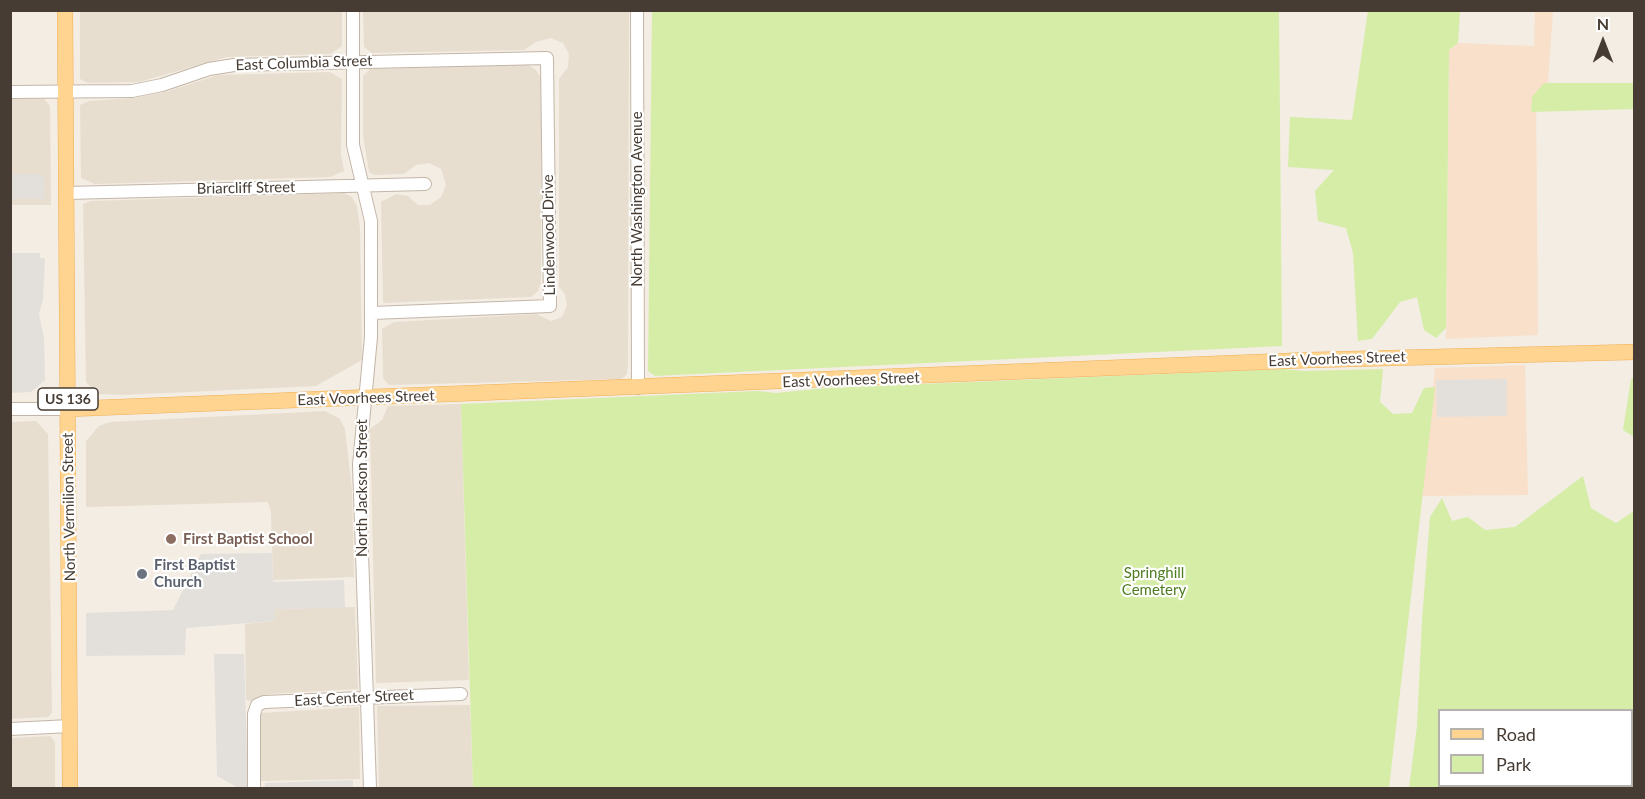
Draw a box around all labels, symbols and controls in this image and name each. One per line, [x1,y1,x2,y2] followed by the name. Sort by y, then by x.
[1573,12,1633,72] north arrow
[1597,14,1609,33] text: N
[235,52,373,74] street label: East Columbia Street
[628,111,646,287] street label: North Washington Avenue
[539,174,559,296] street label: Lindenwood Drive
[196,178,296,198] street label: Briarcliff Street
[1268,348,1406,370] street label: East Voorhees Street
[782,369,920,391] street label: East Voorhees Street
[297,387,435,409] street label: East Voorhees Street
[38,388,98,410] road number: US 136
[353,419,371,557] street label: North Jackson Street
[59,433,79,581] street label: North Vermilion Street
[183,530,313,548] place label: First Baptist School
[164,532,178,546] marker: First Baptist School
[154,556,235,591] place label: First Baptist Church
[1122,564,1186,599] park label: Springhill Cemetery
[135,567,149,581] marker: First Baptist Church
[294,686,414,710] street label: East Center Street
[1438,709,1633,787] legend
[1496,723,1536,745] text: Road
[1496,753,1531,775] text: Park

